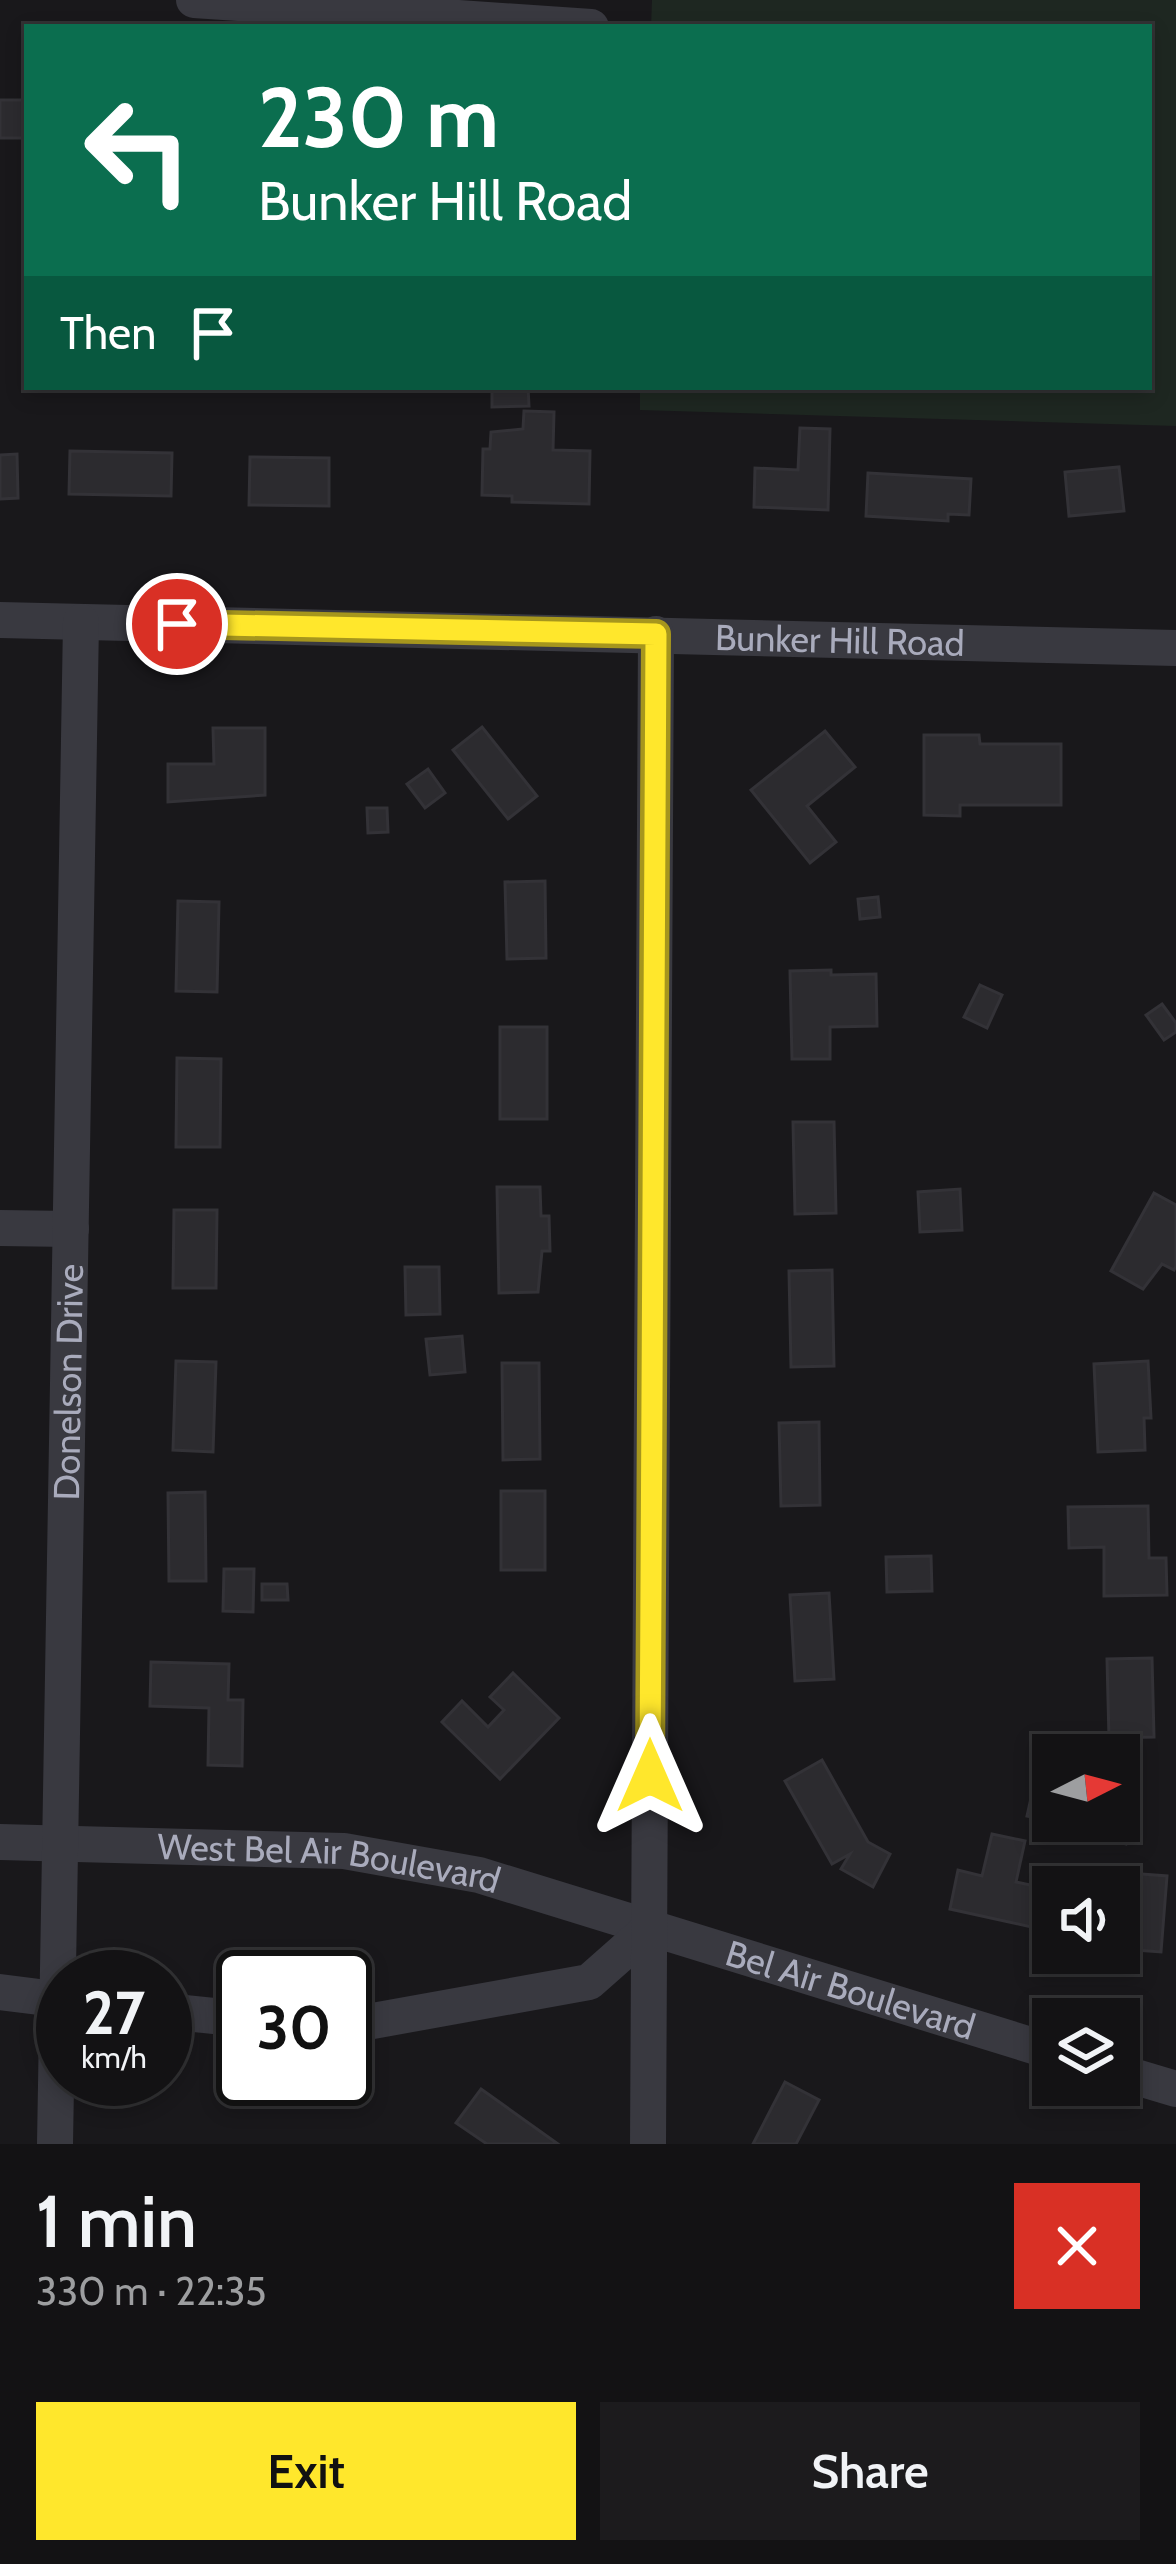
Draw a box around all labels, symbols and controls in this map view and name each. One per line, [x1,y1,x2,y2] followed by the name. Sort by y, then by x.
[258,66,499,168] text: 230 m
[60,72,216,228] icon: left
[258,168,632,234] text: Bunker Hill Road
[180,300,246,366] icon: arrive
[60,306,156,360] text: Then
[126,573,228,675] pin
[144,591,210,657] icon: arrive
[715,615,965,665] street label: Bunker Hill Road
[44,1263,92,1501] street label: Donelson Drive
[587,1713,713,1839] position arrow
[1032,1734,1140,1842] north arrow
[1032,1734,1140,2106] map controls
[157,1824,506,1902] street label: West Bel Air Boulevard
[1032,1866,1140,1974] button: sound
[721,1930,980,2049] street label: Bel Air Boulevard
[216,1950,372,2106] speed limit sign: 30
[83,1976,145,2049] text: 27
[1032,1998,1140,2106] button: layers
[81,2039,147,2076] text: km/h
[36,2178,197,2265] text: 1 min
[1014,2183,1140,2309] button: close
[36,2267,266,2315] text: 330 m · 22:35
[36,2402,576,2540] button: Exit
[600,2402,1140,2540] button: Share

